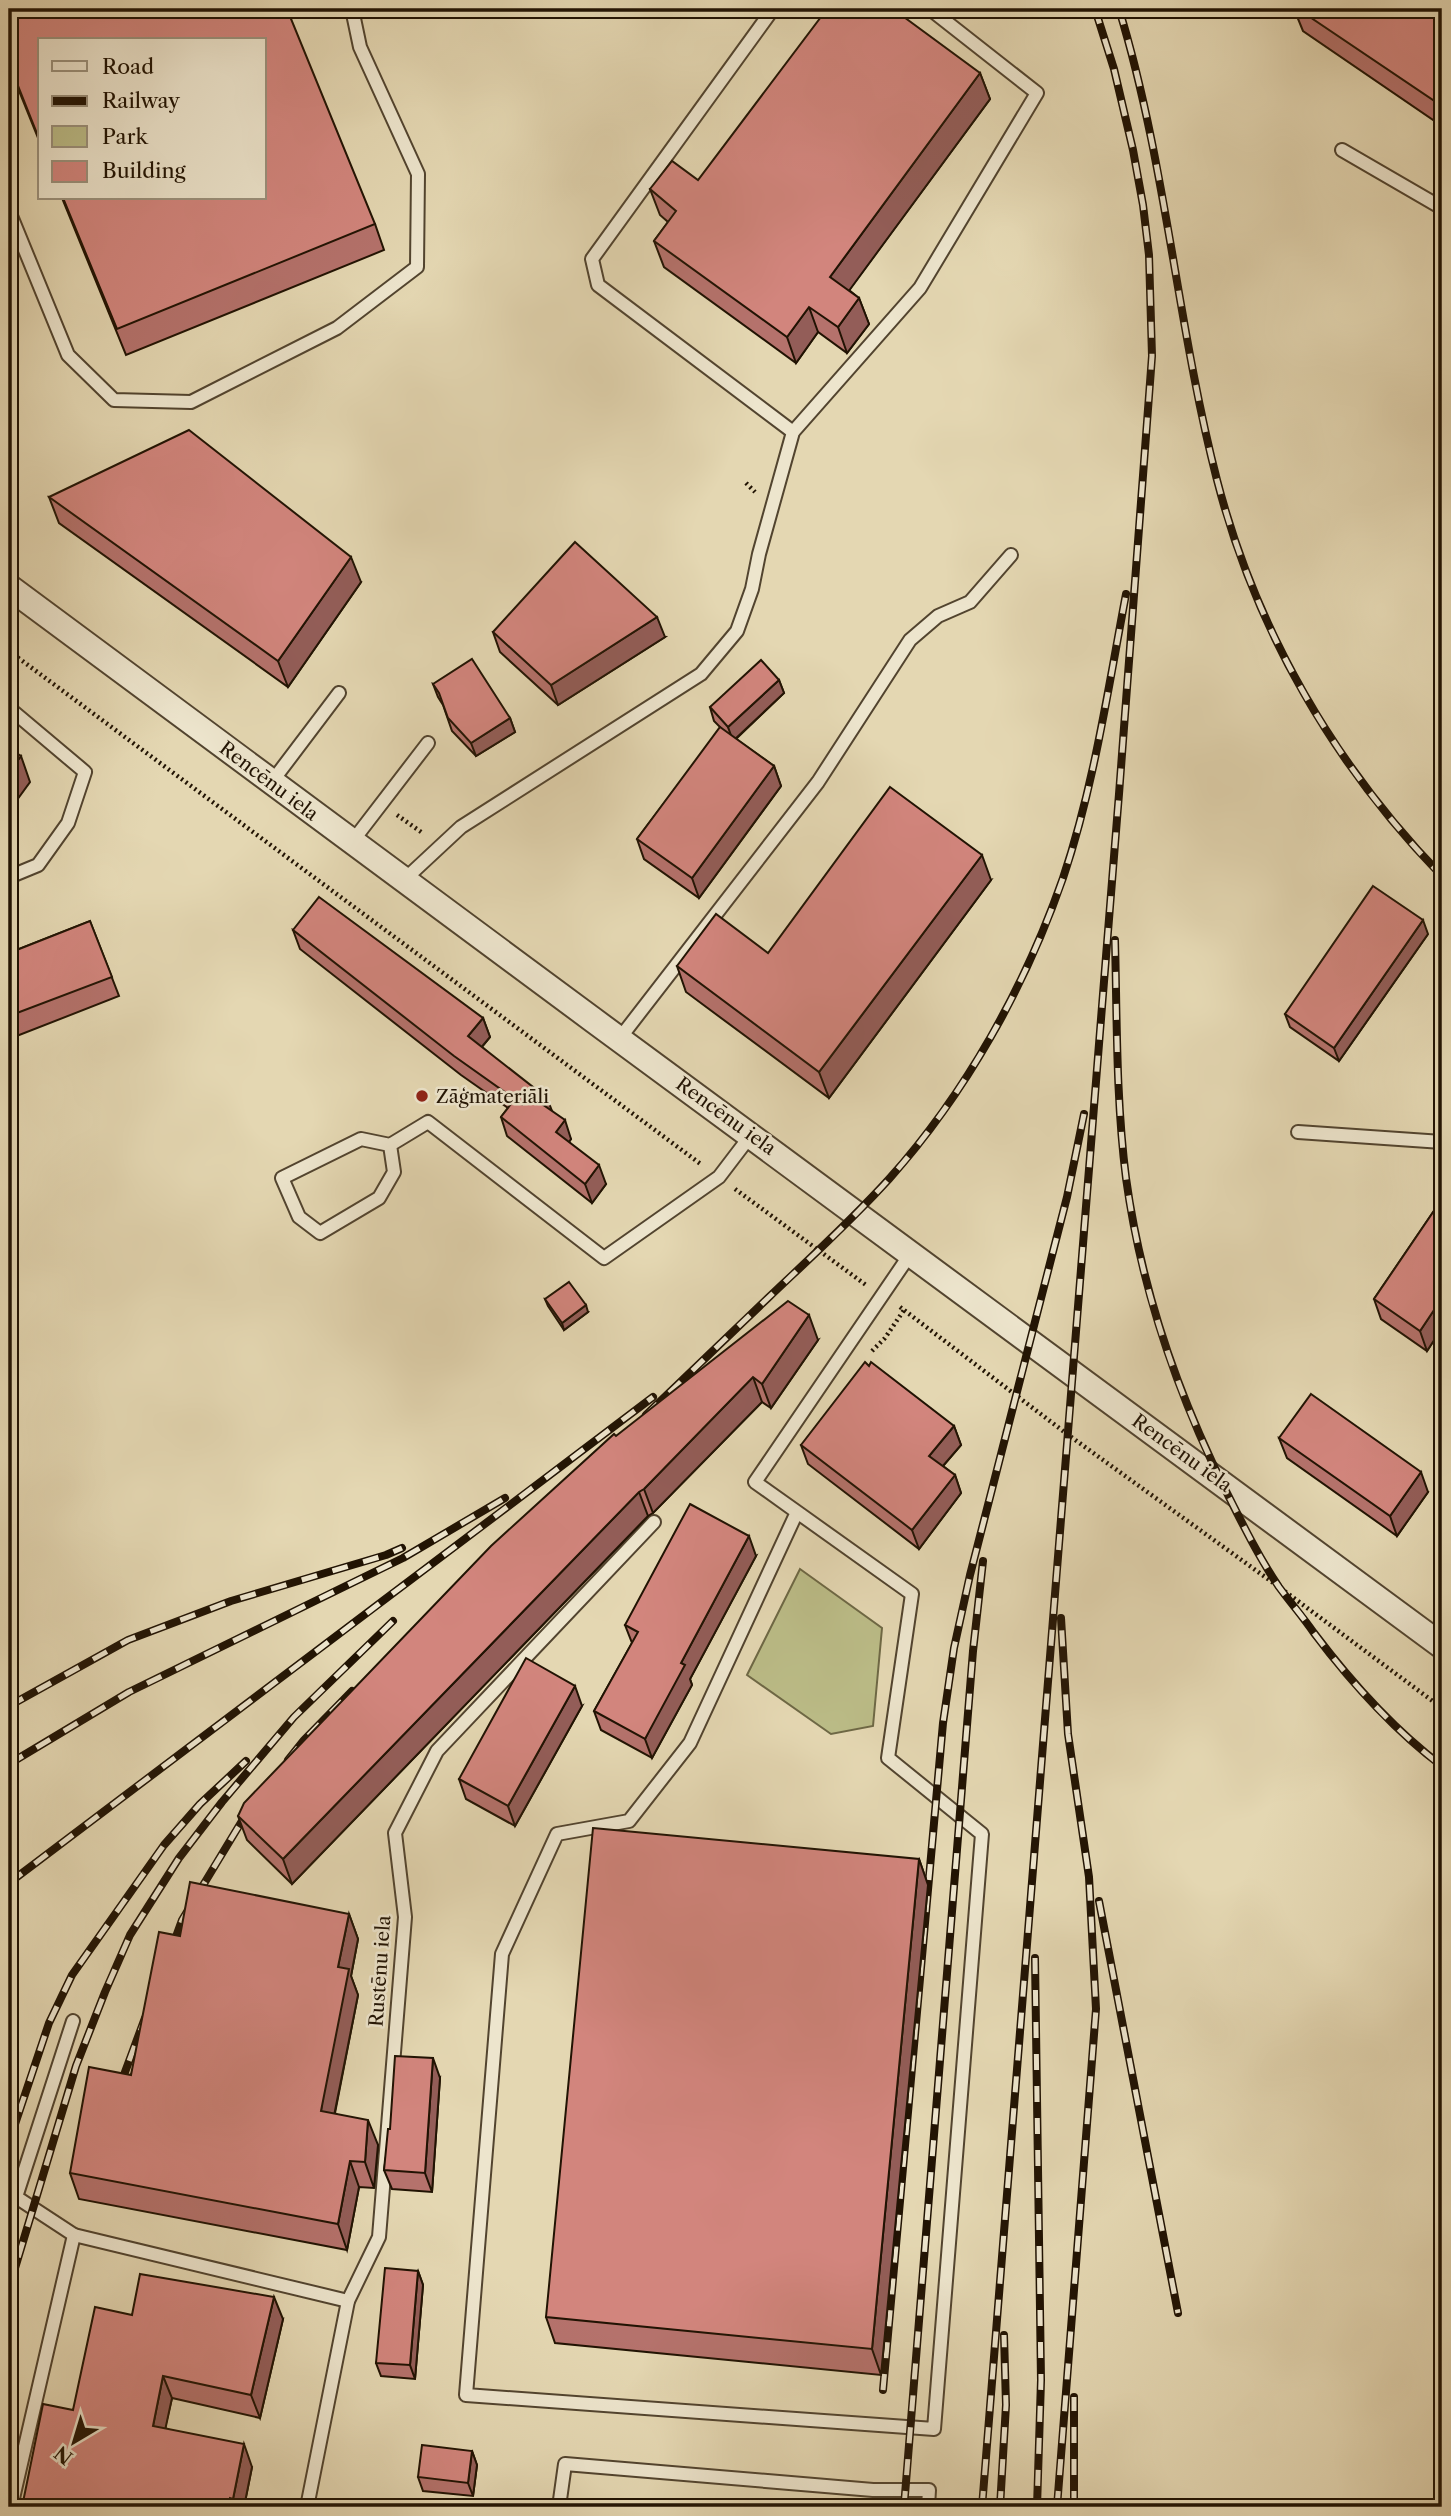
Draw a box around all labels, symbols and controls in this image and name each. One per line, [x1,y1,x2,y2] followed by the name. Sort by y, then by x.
[38,38,266,200] legend
[102,54,154,79] text: Road
[102,88,180,113] text: Railway
[102,124,148,149] text: Park
[102,158,187,183] text: Building
[215,736,323,826] street label: Rencēnu iela
[672,1072,780,1160] street label: Rencēnu iela
[436,1085,549,1108] place label: Zāģmateriāli
[414,1088,430,1104] marker: Zāģmateriāli
[1128,1409,1236,1497] street label: Rencēnu iela
[365,1914,395,2028] street label: Rustēnu iela
[38,2408,108,2478] north arrow
[50,2441,77,2469] text: N

